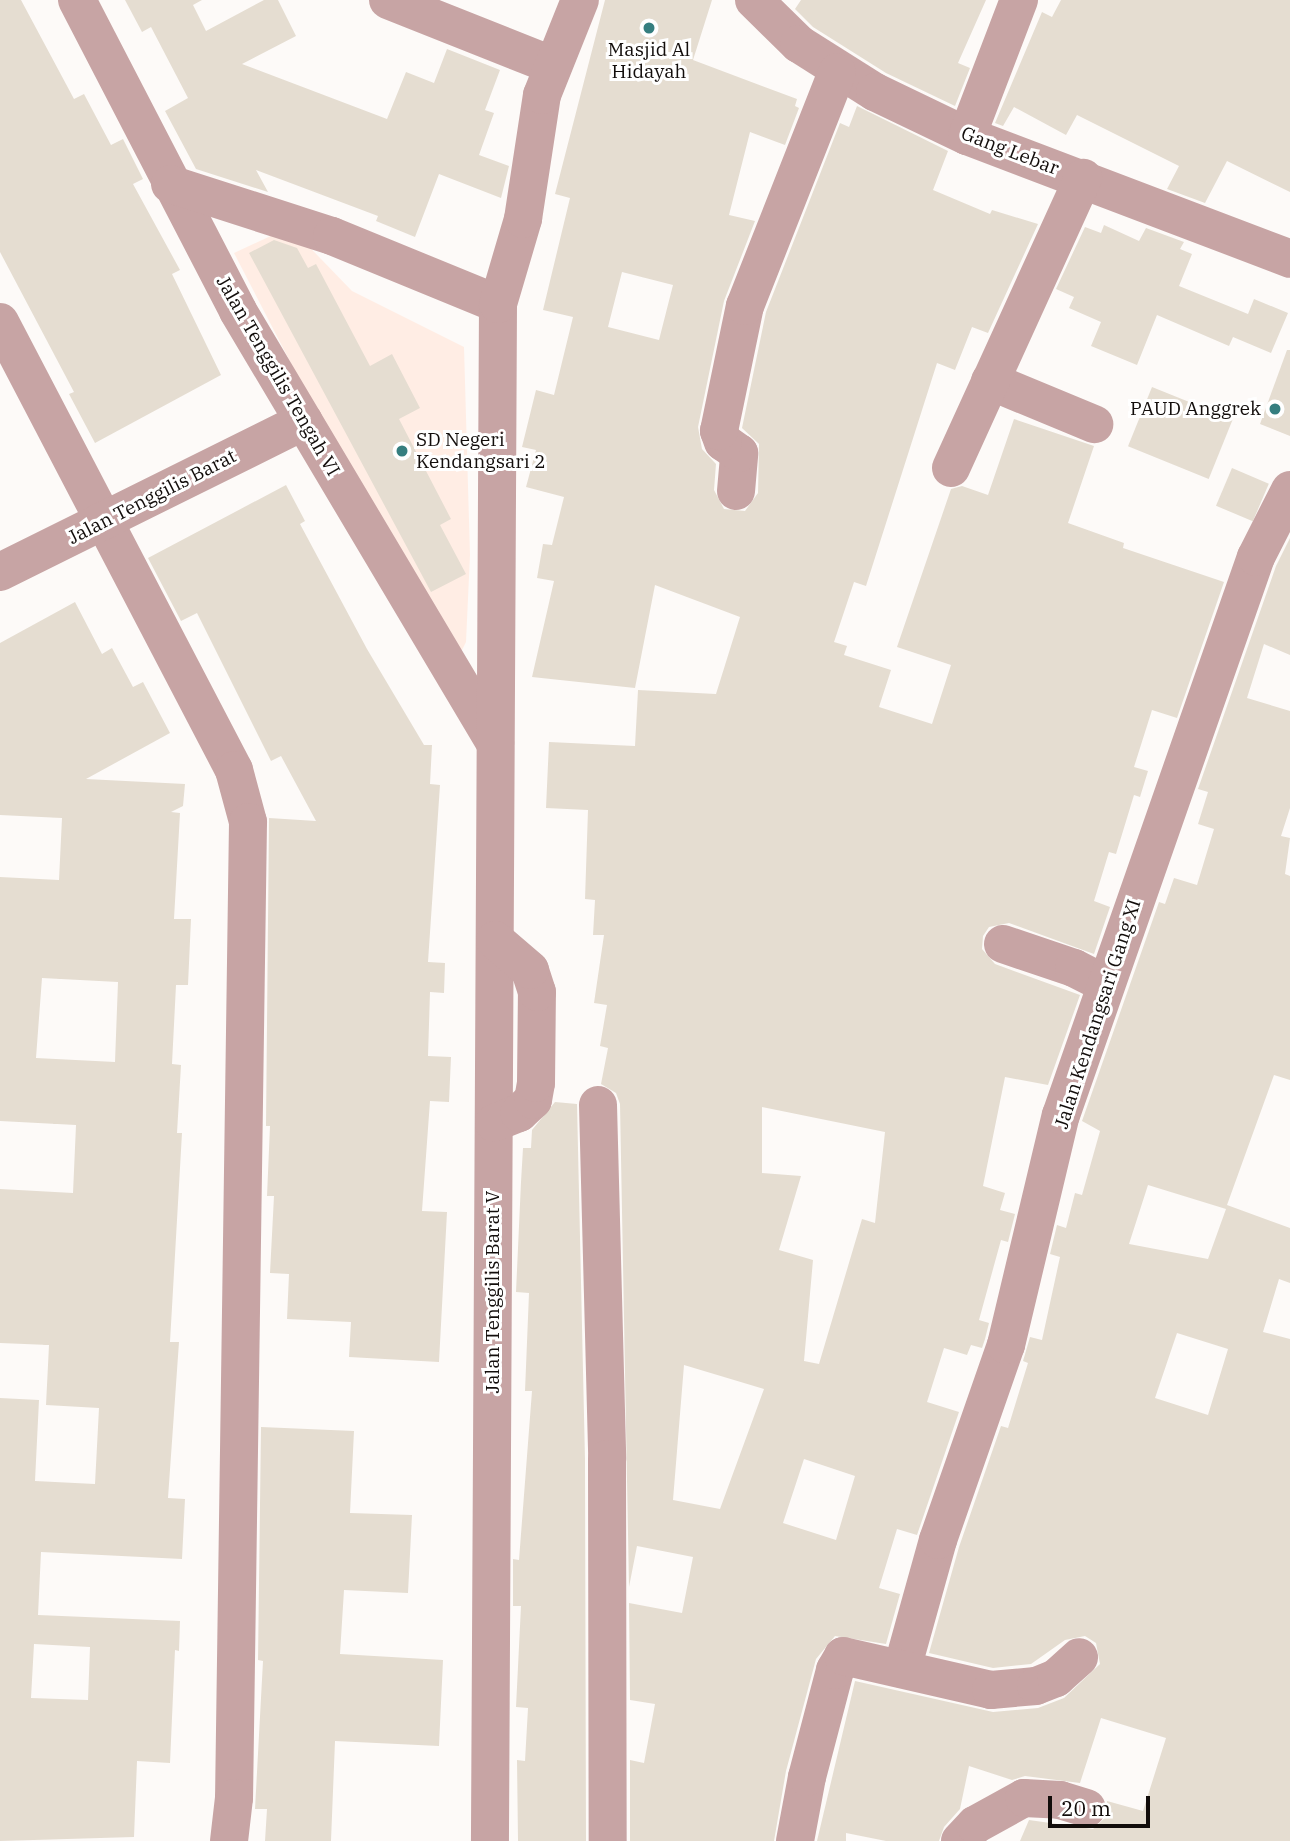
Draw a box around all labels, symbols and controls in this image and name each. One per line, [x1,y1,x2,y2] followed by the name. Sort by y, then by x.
[641,20,657,36] marker: Masjid Al Hidayah
[608,39,690,83] place label: Masjid Al Hidayah
[958,122,1062,180] street label: Gang Lebar
[211,272,345,480] street label: Jalan Tenggilis Tengah VI
[1130,398,1261,420] place label: PAUD Anggrek
[1267,401,1283,417] marker: PAUD Anggrek
[416,429,546,473] place label: SD Negeri Kendangsari 2
[394,443,410,459] marker: SD Negeri Kendangsari 2
[64,445,240,549] street label: Jalan Tenggilis Barat
[1050,896,1146,1132] street label: Jalan Kendangsari Gang XI
[482,1191,504,1393] street label: Jalan Tenggilis Barat V
[1052,1782,1154,1826] scale bar
[1061,1794,1111,1822] text: 20 m

